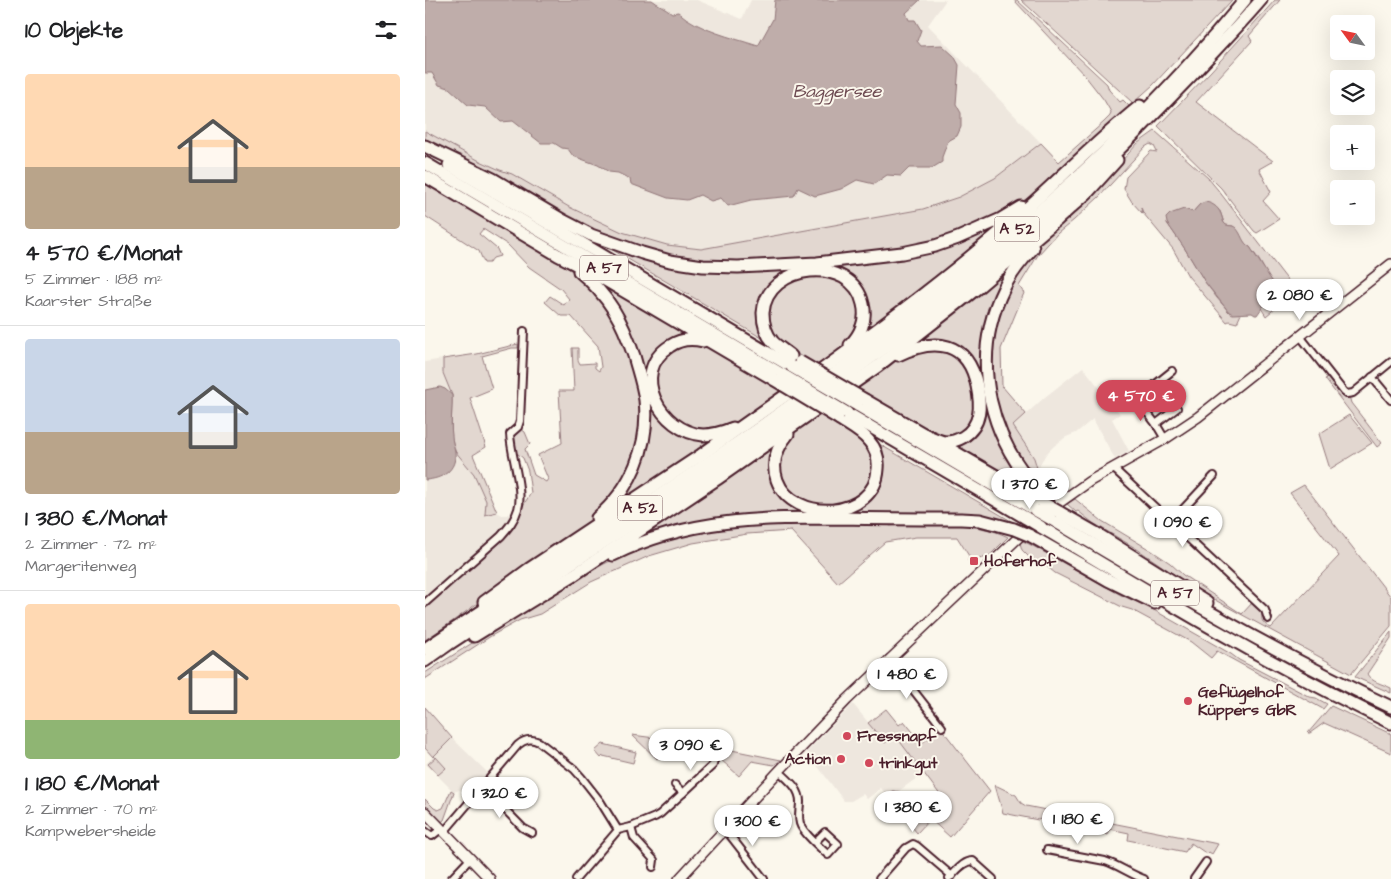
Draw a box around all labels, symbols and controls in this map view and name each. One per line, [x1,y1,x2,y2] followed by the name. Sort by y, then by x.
[1330,15,1375,60] north arrow
[1330,15,1375,225] map controls
[25,16,123,45] text: 10 Objekte
[372,16,400,44] icon: filters
[1330,70,1375,115] button: layers
[793,79,883,105] water label: Baggersee
[168,106,258,196] icon: home
[1330,125,1375,170] button: +
[1330,180,1375,225] button: −
[995,216,1039,242] road number: A 52
[25,239,182,268] text: 4 570 €/Monat
[580,256,628,280] road number: A 57
[25,268,163,290] text: 5 Zimmer · 188 m²
[1254,278,1346,321] pin: 2 080 €
[1267,284,1333,306] text: 2 080 €
[25,290,152,312] text: Kaarster Straße
[168,372,258,462] icon: home
[1095,380,1187,422] pin: 4 570 €
[1107,385,1175,407] text: 4 570 €
[984,468,1076,510] pin: 1 370 €
[1002,473,1058,495] text: 1 370 €
[617,496,663,520] road number: A 52
[25,504,167,533] text: 1 380 €/Monat
[1137,506,1229,548] pin: 1 090 €
[1155,511,1211,533] text: 1 090 €
[25,533,157,555] text: 2 Zimmer · 72 m²
[984,550,1057,572] place label: Hoferhof
[25,555,136,577] text: Margeritenweg
[968,555,980,567] marker: Hoferhof
[1151,580,1199,606] road number: A 57
[168,637,258,727] icon: home
[861,658,953,700] pin: 1 480 €
[878,663,936,685] text: 1 480 €
[1198,681,1297,721] place label: Geflügelhof Küppers GbR
[1182,695,1194,707] marker: Geflügelhof Küppers GbR
[857,725,937,747] place label: Fressnapf
[645,728,737,771] pin: 3 090 €
[841,730,853,742] marker: Fressnapf
[660,734,722,756] text: 3 090 €
[785,748,831,770] place label: Action
[878,752,938,776] place label: trinkgut
[835,753,847,765] marker: Action
[863,757,875,769] marker: trinkgut
[25,769,159,798] text: 1 180 €/Monat
[454,776,546,819] pin: 1 320 €
[473,782,527,804] text: 1 320 €
[867,790,959,833] pin: 1 380 €
[885,796,941,818] text: 1 380 €
[25,798,158,820] text: 2 Zimmer · 70 m²
[1032,802,1124,845] pin: 1 180 €
[707,804,799,847] pin: 1 300 €
[1053,808,1103,830] text: 1 180 €
[725,810,781,832] text: 1 300 €
[25,820,156,842] text: Kampwebersheide

